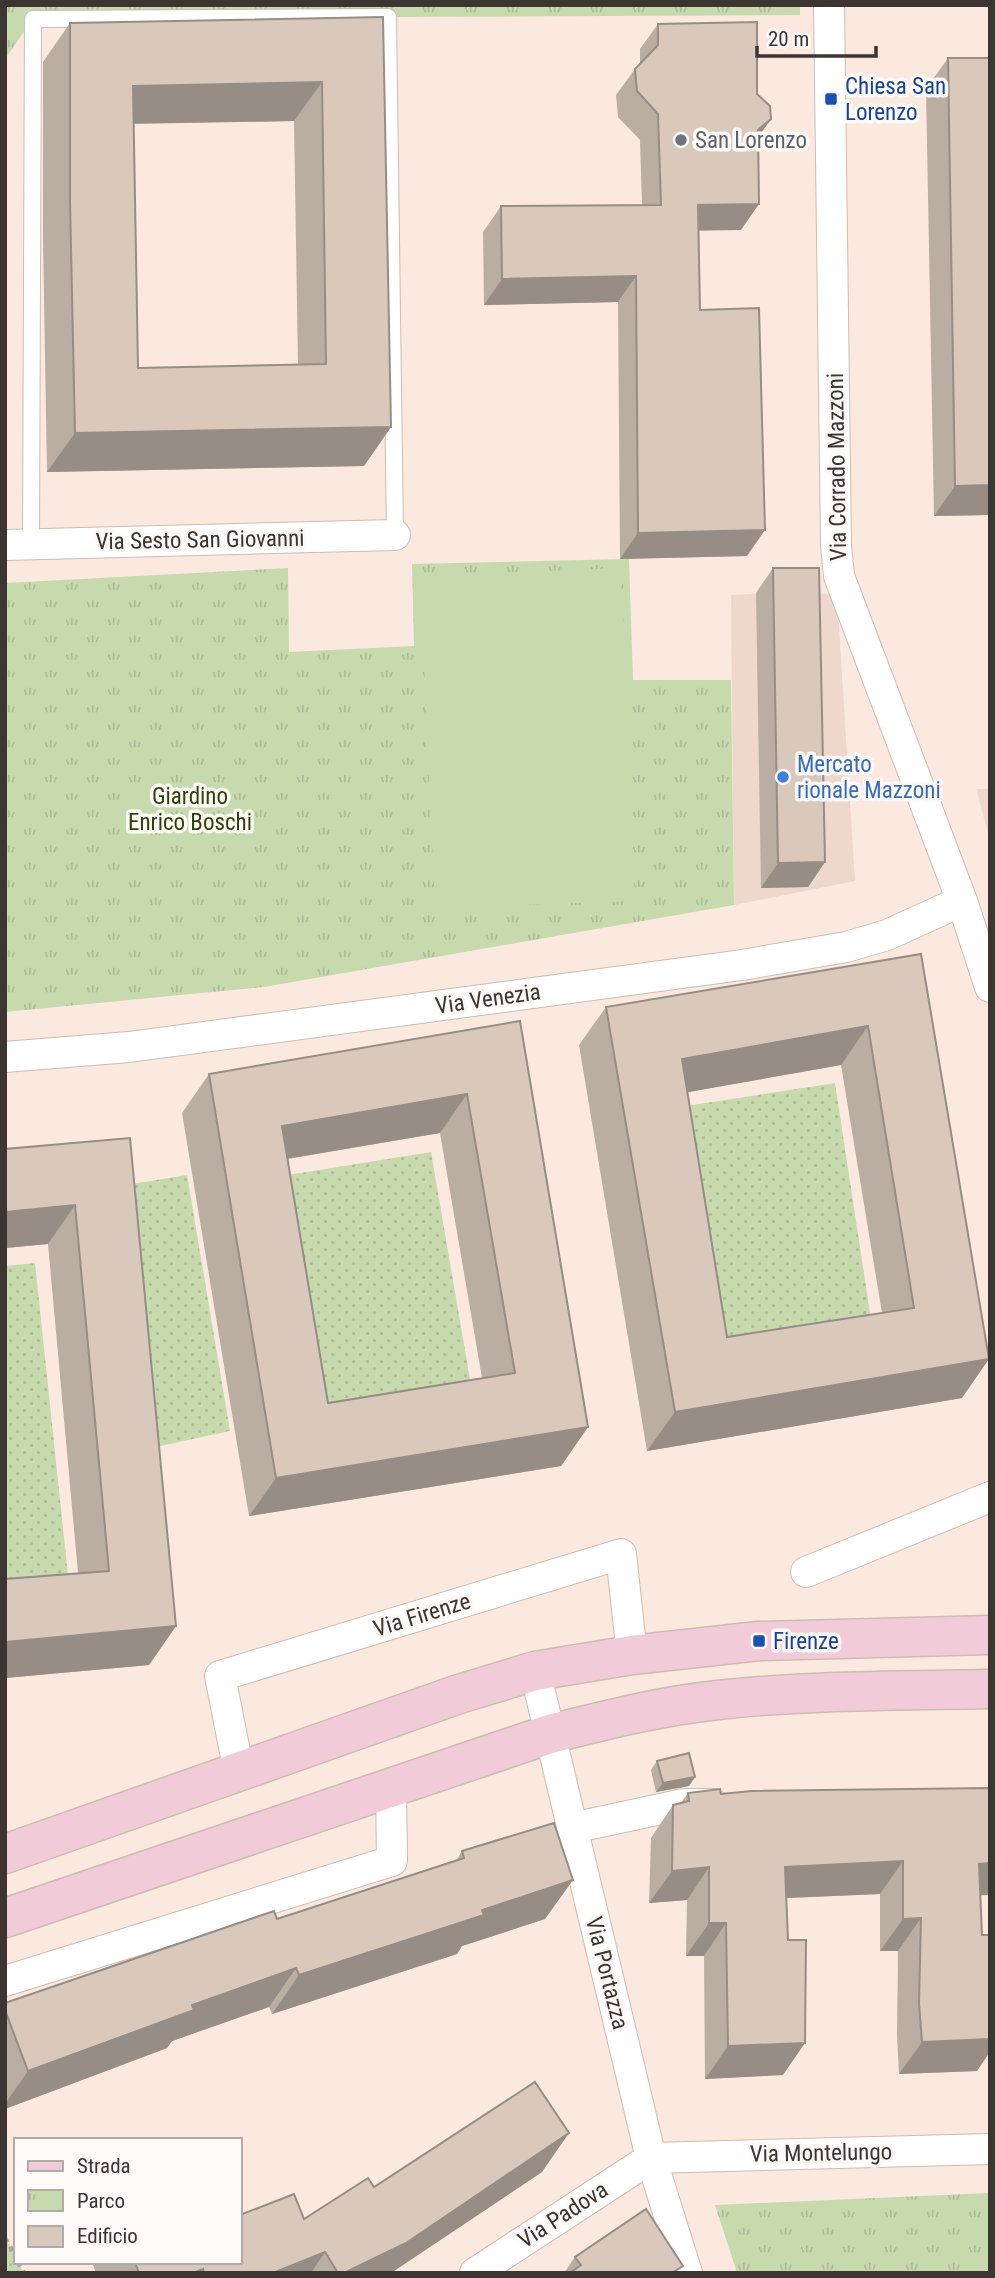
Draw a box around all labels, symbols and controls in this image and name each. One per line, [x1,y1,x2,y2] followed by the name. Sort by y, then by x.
[757,14,876,58] scale bar
[768,27,809,51] text: 20 m
[845,73,946,126] place label: Chiesa San Lorenzo
[823,91,839,107] marker: Chiesa San Lorenzo
[695,127,807,154] place label: San Lorenzo
[673,132,689,148] marker: San Lorenzo
[822,373,852,561] street label: Via Corrado Mazzoni
[95,525,305,555] street label: Via Sesto San Giovanni
[797,751,941,804] place label: Mercato rionale Mazzoni
[775,769,791,785] marker: Mercato rionale Mazzoni
[128,783,252,836] park label: Giardino Enrico Boschi
[434,978,542,1020] street label: Via Venezia
[370,1587,474,1643] street label: Via Firenze
[773,1628,839,1655] place label: Firenze
[751,1633,767,1649] marker: Firenze
[580,1914,634,2032] street label: Via Portazza
[14,2138,242,2264] legend
[750,2138,892,2168] street label: Via Montelungo
[77,2154,131,2178] text: Strada
[513,2176,613,2254] street label: Via Padova
[77,2189,125,2213] text: Parco
[77,2224,138,2248] text: Edificio

